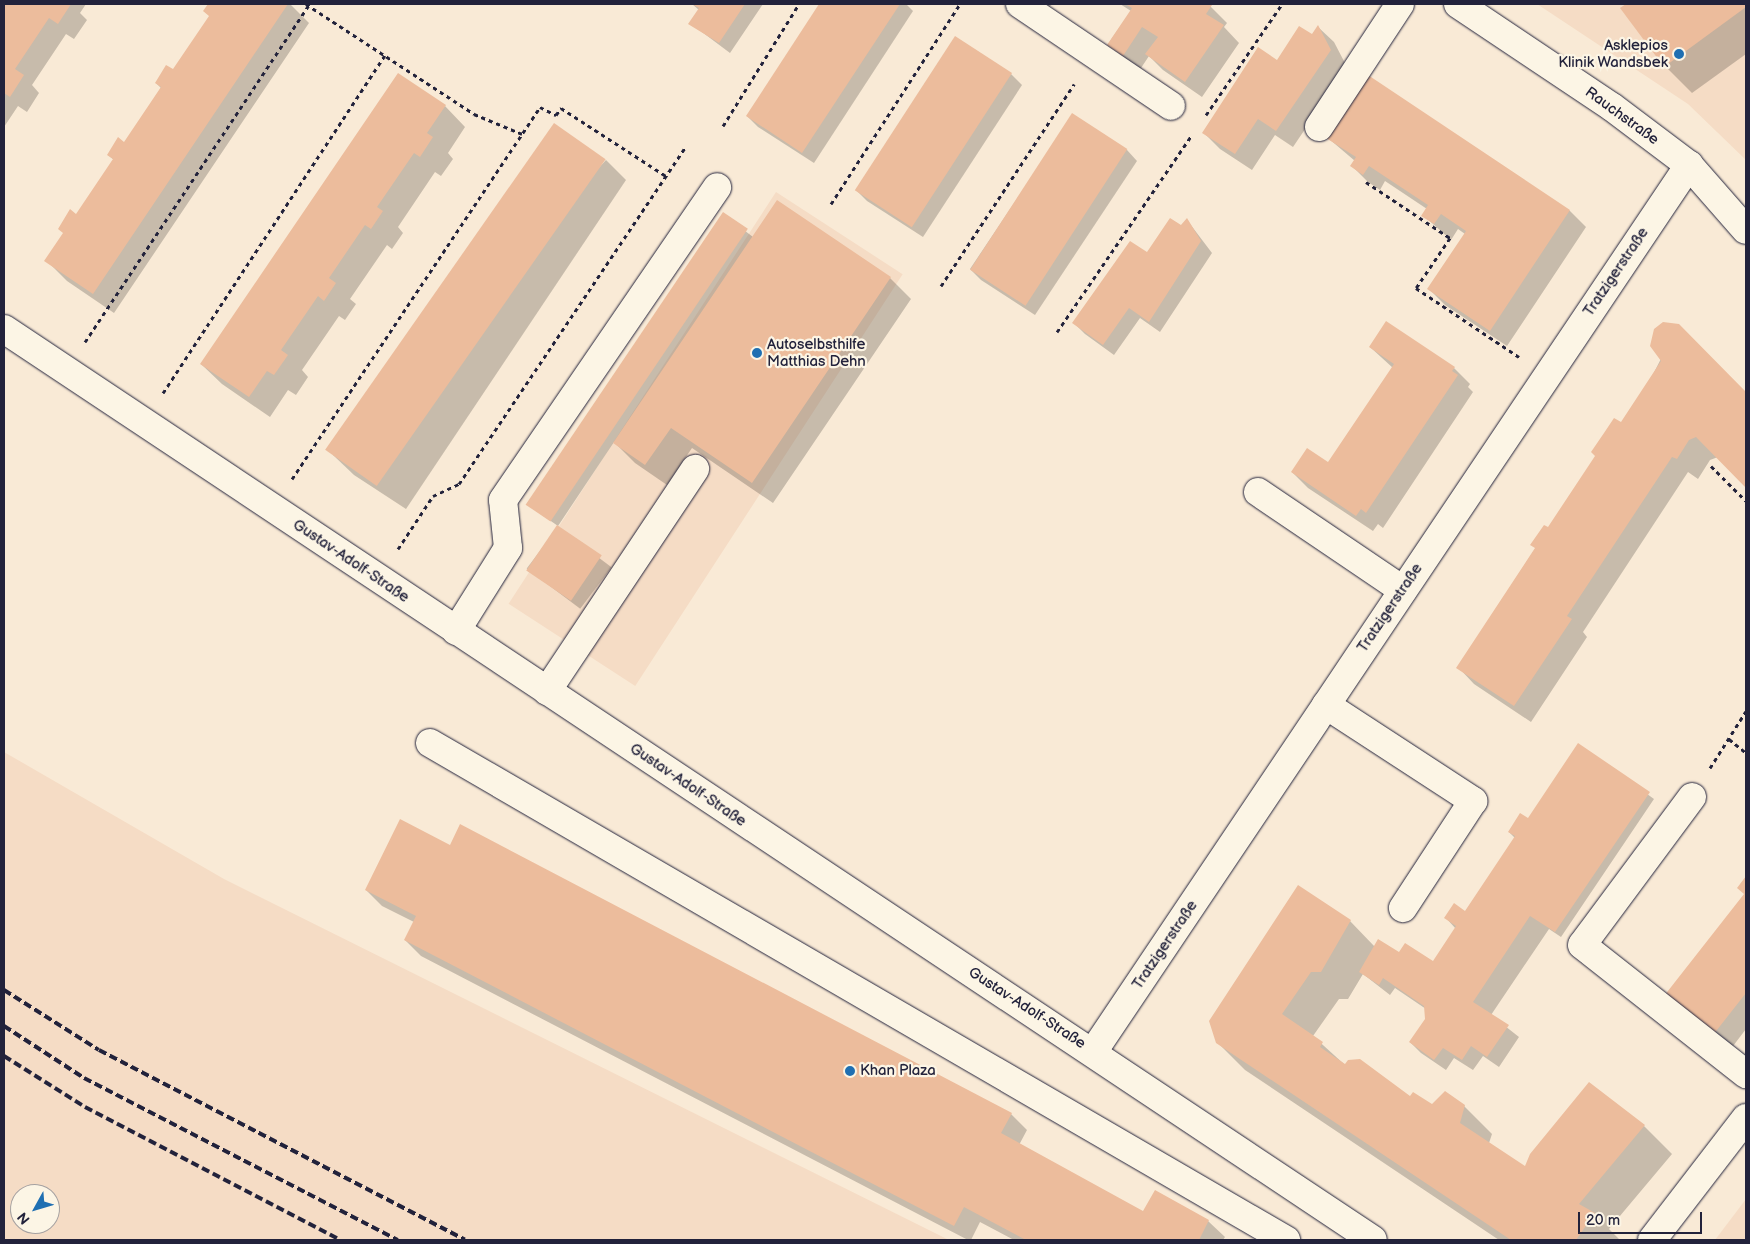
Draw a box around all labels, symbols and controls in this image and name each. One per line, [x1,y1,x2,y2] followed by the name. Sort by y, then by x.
[1558,36,1668,71] place label: Asklepios Klinik Wandsbek
[1672,47,1686,61] marker: Asklepios Klinik Wandsbek
[1582,83,1662,149] street label: Rauchstraße
[1580,224,1652,320] street label: Tratzigerstraße
[767,335,866,370] place label: Autoselbsthilfe Matthias Dehn
[751,347,763,359] marker: Autoselbsthilfe Matthias Dehn
[290,515,412,607] street label: Gustav-Adolf-Straße
[1354,560,1426,656] street label: Tratzigerstraße
[627,739,749,831] street label: Gustav-Adolf-Straße
[1129,897,1201,993] street label: Tratzigerstraße
[965,963,1089,1053] street label: Gustav-Adolf-Straße
[860,1062,936,1080] place label: Khan Plaza
[844,1065,856,1077] marker: Khan Plaza
[10,1184,60,1234] north arrow
[1580,1202,1704,1234] scale bar
[14,1209,34,1228] text: N
[1586,1211,1620,1230] text: 20 m

